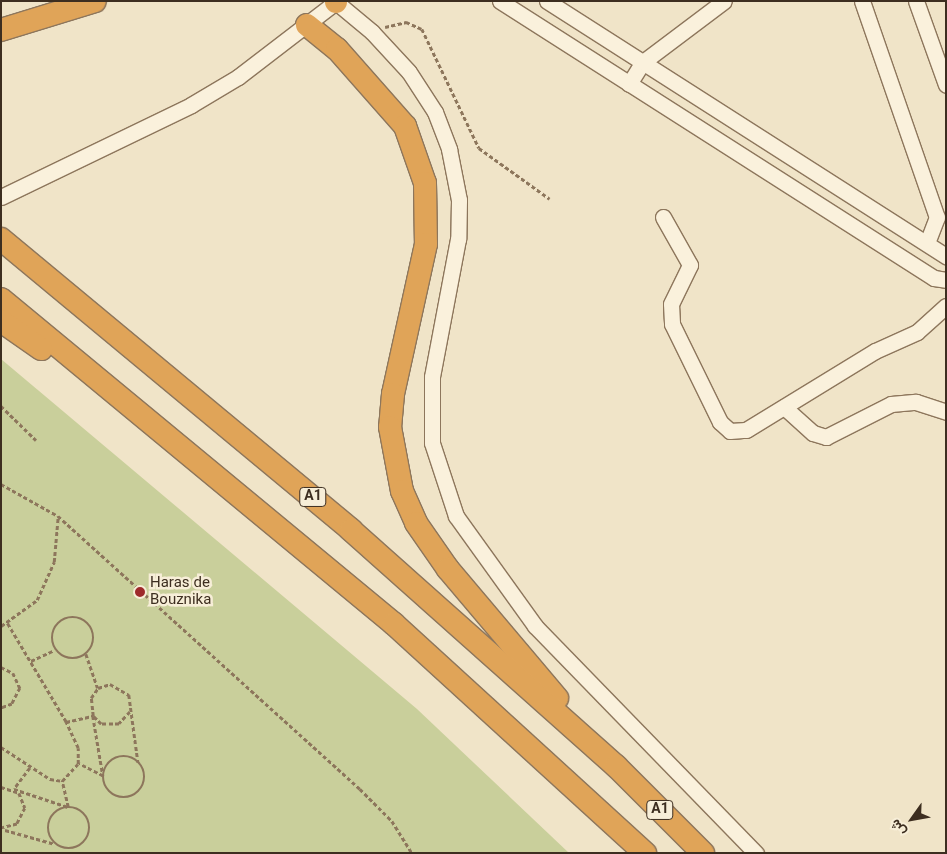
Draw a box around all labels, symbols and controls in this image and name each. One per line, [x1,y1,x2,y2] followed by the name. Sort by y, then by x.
[299,486,327,508] road number: A1
[150,574,211,609] place label: Haras de Bouznika
[134,586,146,598] marker: Haras de Bouznika
[887,794,937,844] north arrow
[646,798,674,822] road number: A1
[885,814,913,840] text: ش

